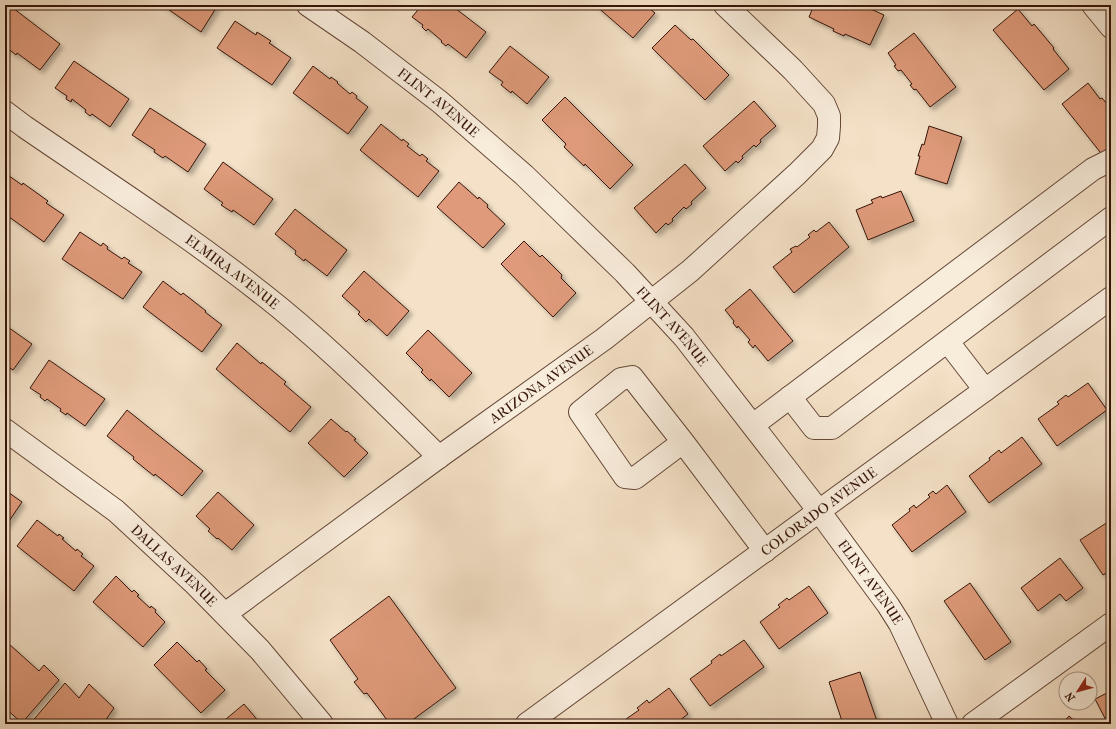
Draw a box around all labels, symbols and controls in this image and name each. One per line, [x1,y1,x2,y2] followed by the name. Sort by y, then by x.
[394,65,483,141] street label: FLINT AVENUE
[182,231,283,313] street label: ELMIRA AVENUE
[633,283,712,370] street label: FLINT AVENUE
[485,341,597,428] street label: ARIZONA AVENUE
[757,463,881,560] street label: COLORADO AVENUE
[127,521,221,611] street label: DALLAS AVENUE
[834,537,906,628] street label: FLINT AVENUE
[1058,671,1098,711] north arrow
[1062,689,1078,704] text: N

